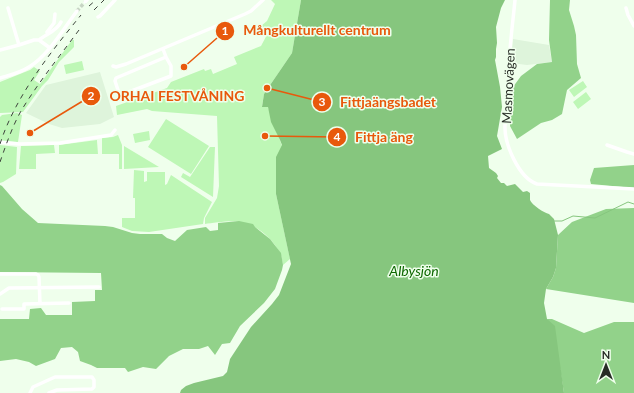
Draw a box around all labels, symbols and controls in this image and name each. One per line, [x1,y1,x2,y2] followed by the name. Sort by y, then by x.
[215,18,398,44] callout: Mångkulturellt centrum
[243,21,391,38] text: Mångkulturellt centrum
[222,23,229,38] text: 1
[498,48,518,124] street label: Masmovägen
[81,83,252,109] callout: ORHAI FESTVÅNING
[110,87,244,104] text: ORHAI FESTVÅNING
[88,88,95,103] text: 2
[312,89,444,115] callout: Fittjaängsbadet
[340,93,437,110] text: Fittjaängsbadet
[319,94,326,109] text: 3
[327,124,421,150] callout: Fittja äng
[355,128,413,145] text: Fittja äng
[334,129,341,144] text: 4
[388,262,439,279] water label: Albysjön
[586,345,626,385] north arrow
[602,348,610,361] text: N

